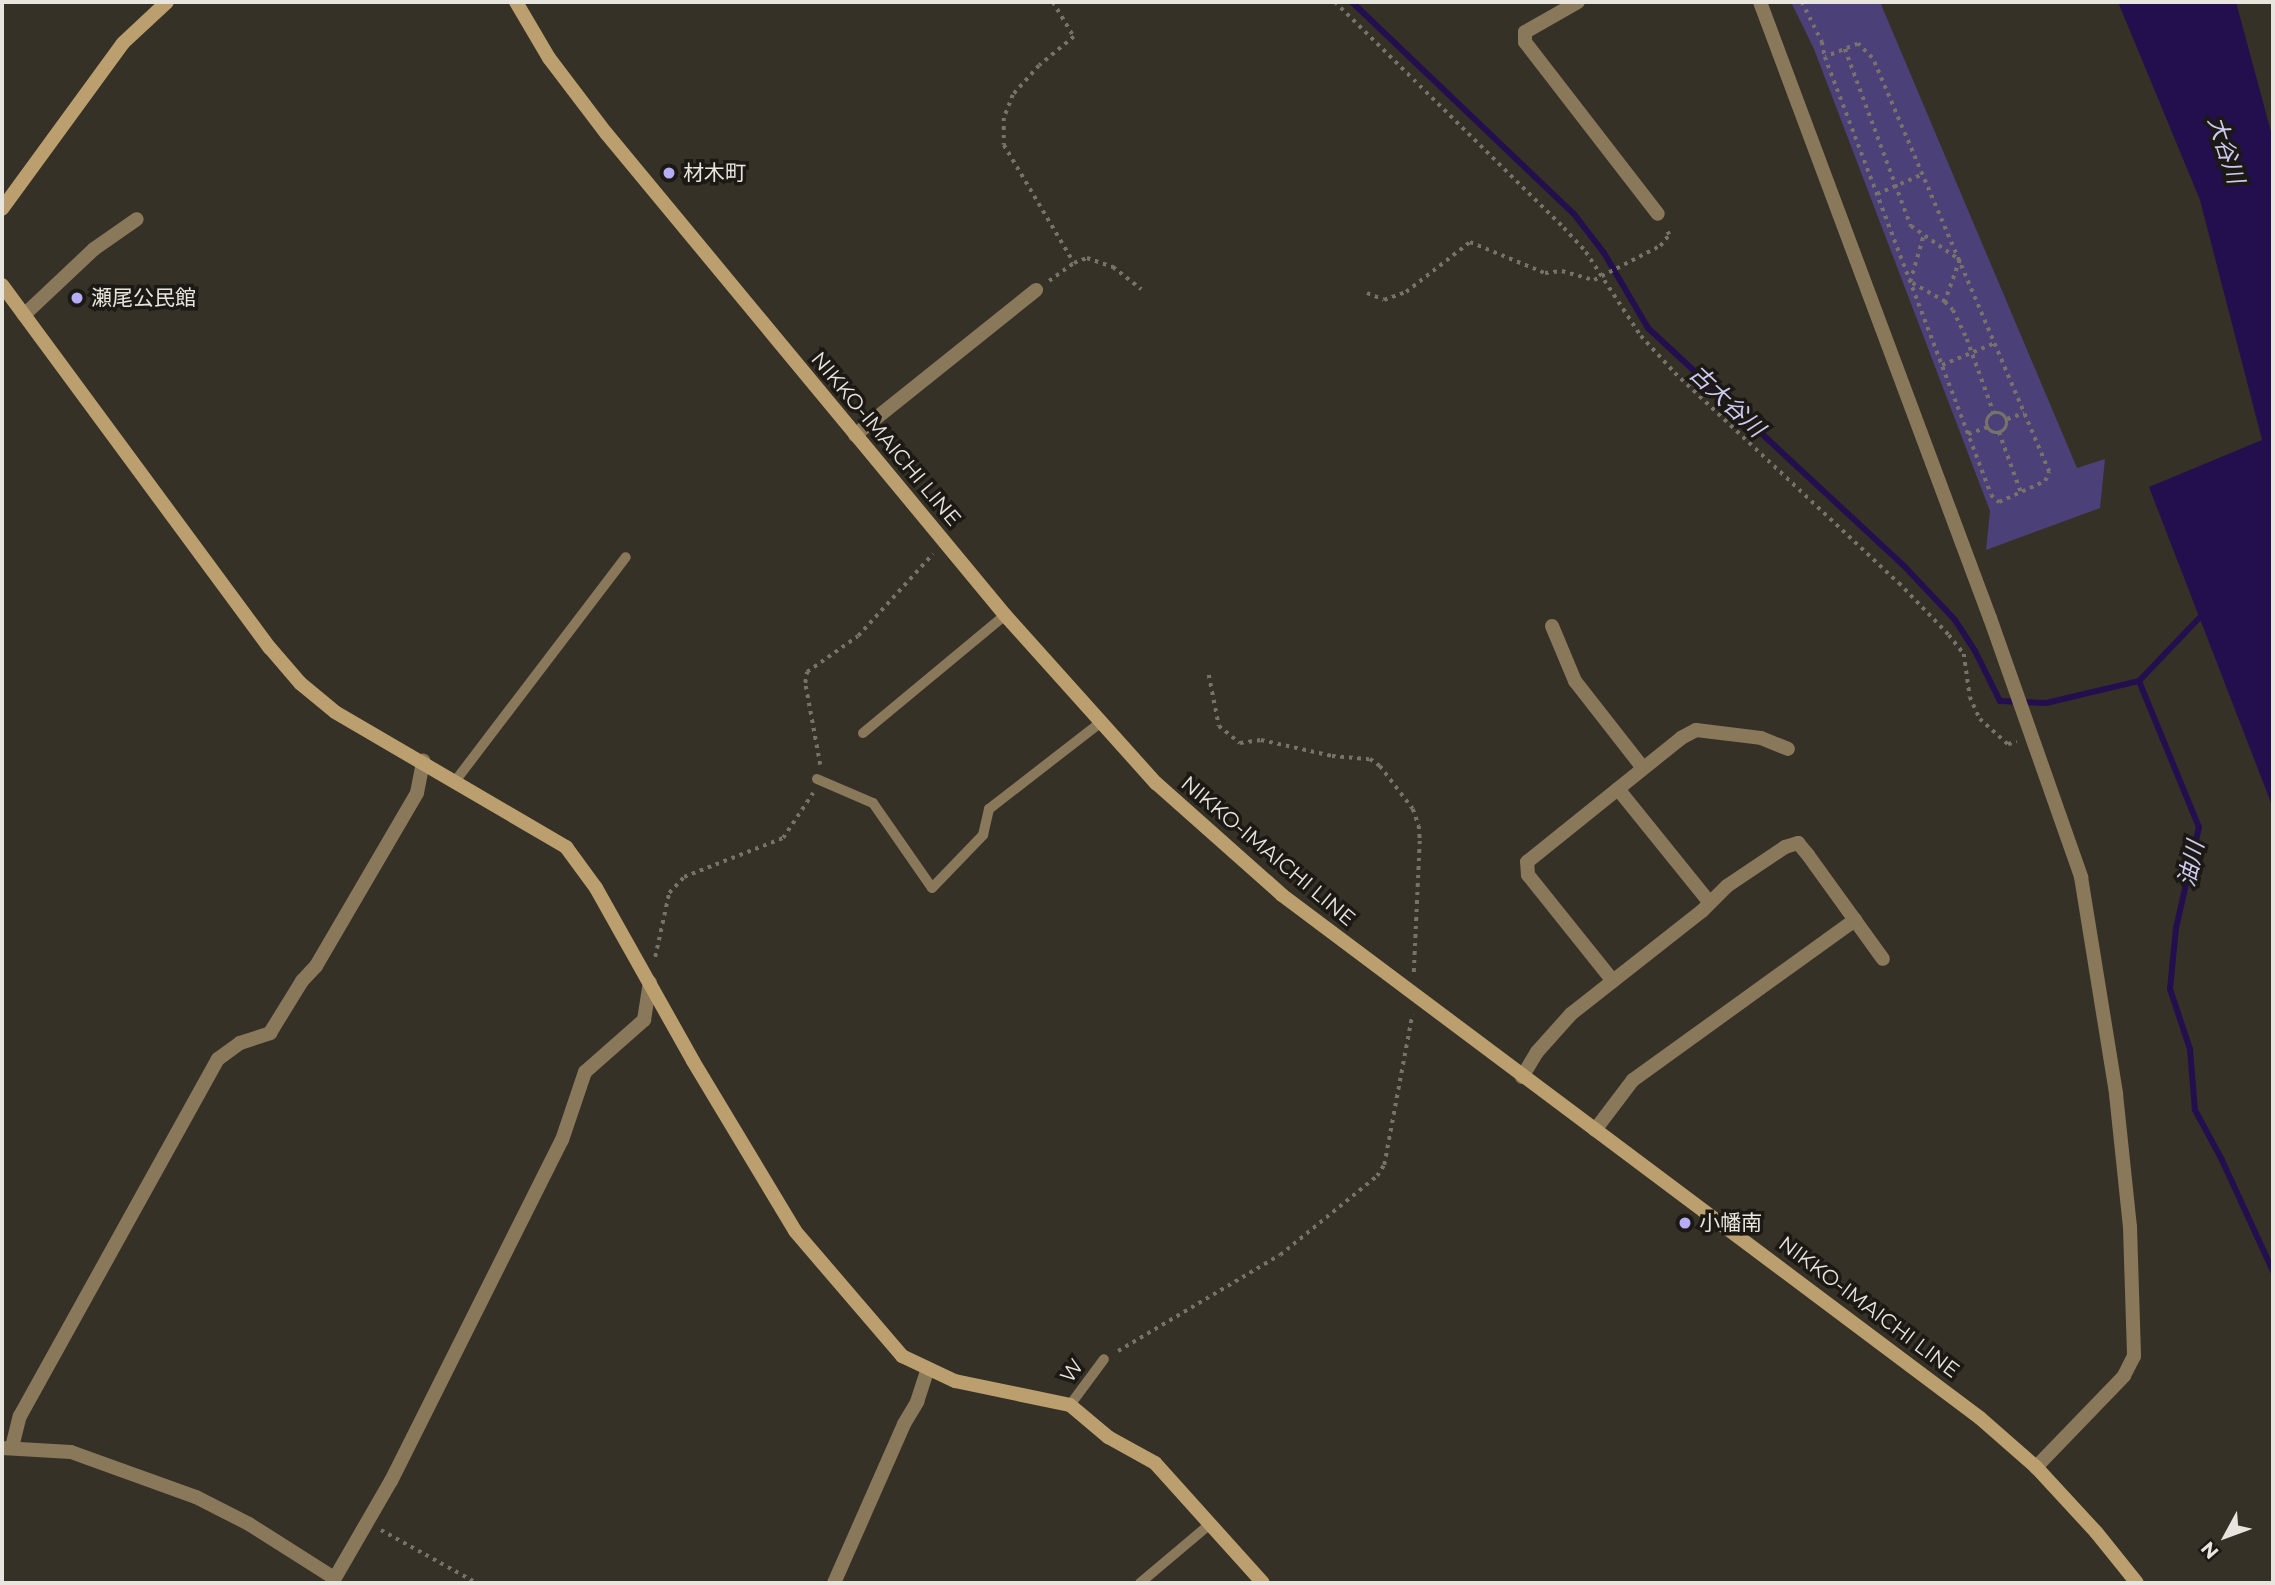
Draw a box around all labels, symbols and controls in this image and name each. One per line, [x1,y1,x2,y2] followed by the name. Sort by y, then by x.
[2202,113,2250,187] water label: 大谷川
[683,160,746,186] place label: 材木町
[661,165,677,181] marker: 材木町
[91,285,196,311] place label: 瀬尾公民館
[69,290,85,306] marker: 瀬尾公民館
[806,347,966,531] street label: NIKKO-IMAICHI LINE
[1684,360,1770,442] water label: 古大谷川
[1176,771,1360,931] street label: NIKKO-IMAICHI LINE
[2172,838,2210,890] water label: 油川
[1699,1210,1762,1236] place label: 小幡南
[1677,1215,1693,1231] marker: 小幡南
[1774,1231,1964,1383] street label: NIKKO-IMAICHI LINE
[1055,1354,1089,1388] street label: W
[2191,1501,2261,1571] north arrow
[2196,1537,2223,1563] text: N

